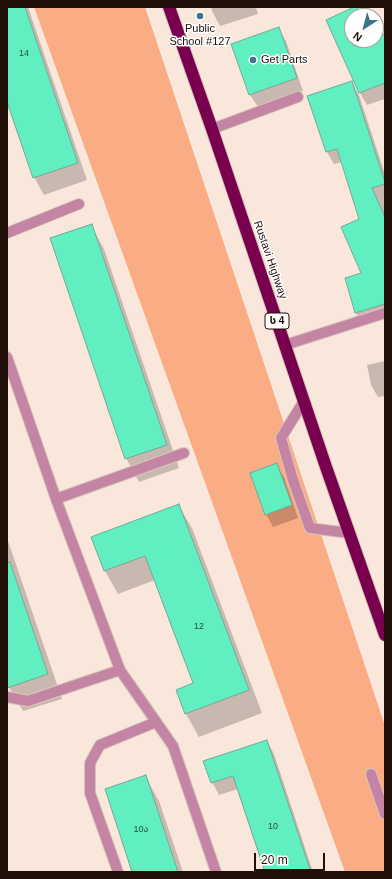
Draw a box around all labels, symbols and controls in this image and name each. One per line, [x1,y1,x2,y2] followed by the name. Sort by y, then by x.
[344,8,384,48] north arrow
[195,11,205,21] marker: Public School #127
[169,22,231,48] place label: Public School #127
[351,30,364,44] text: N
[19,49,29,59] house number: 14
[261,53,307,67] place label: Get Parts
[248,55,258,65] marker: Get Parts
[250,219,290,301] street label: Rustavi Highway
[265,313,289,329] road number: ს 4
[194,622,204,632] house number: 12
[268,822,278,832] house number: 10
[134,825,148,835] house number: 10ა
[256,845,327,871] scale bar
[261,853,288,867] text: 20 m

